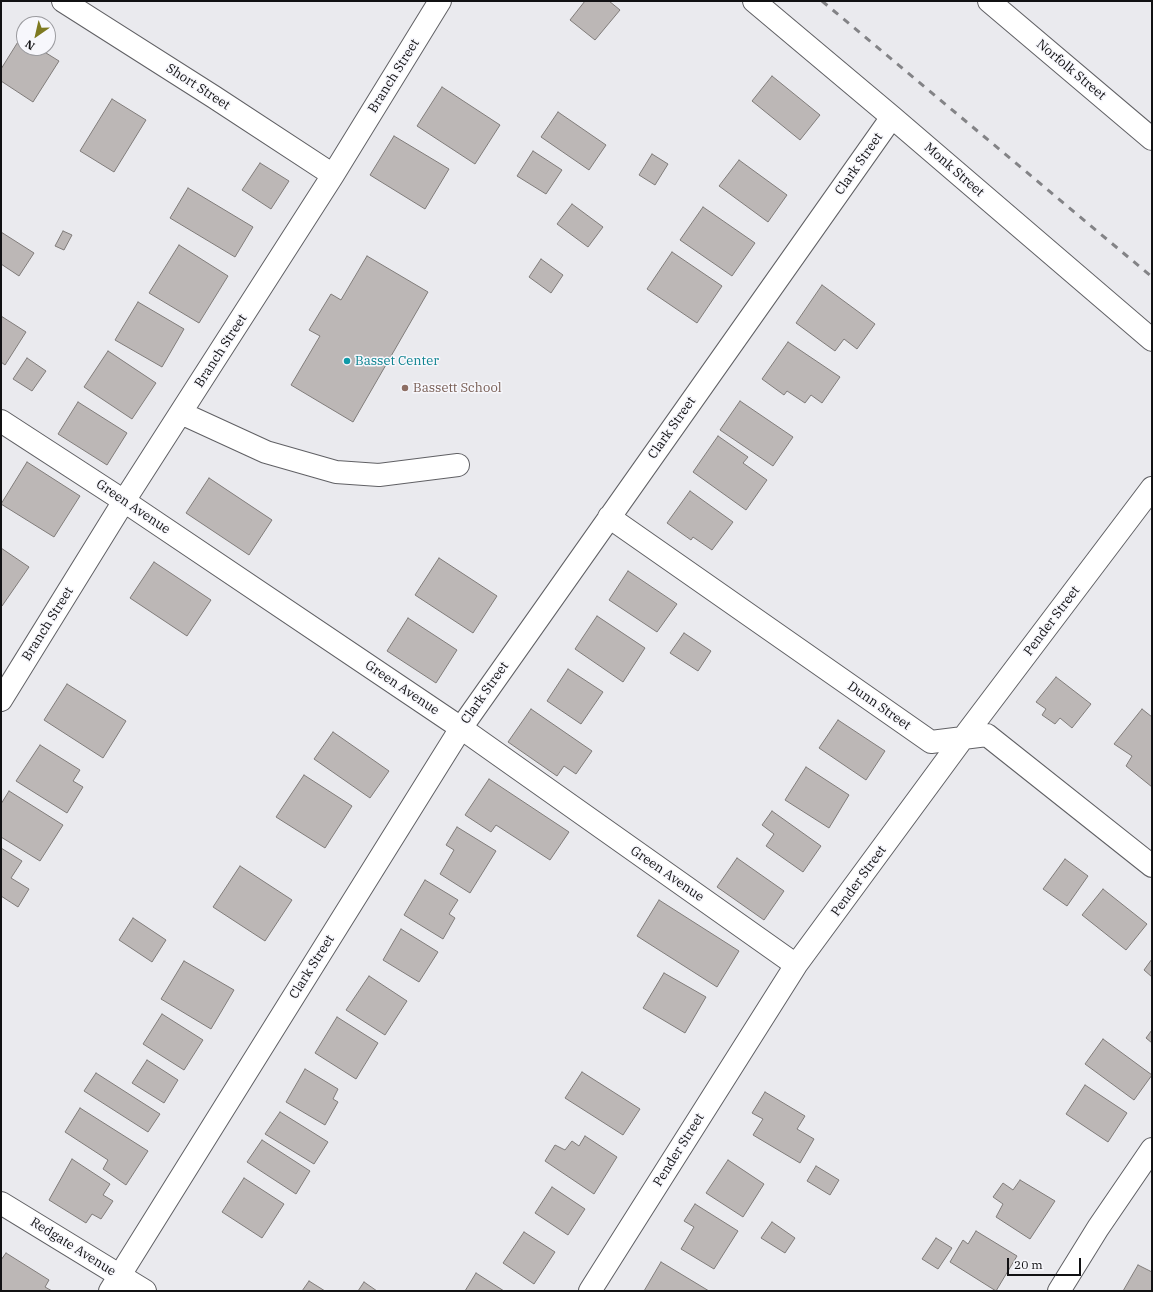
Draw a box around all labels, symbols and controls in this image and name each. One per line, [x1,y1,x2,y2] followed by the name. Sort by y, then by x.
[16,16,56,56] north arrow
[365,36,423,116] street label: Branch Street
[1033,36,1109,104] street label: Norfolk Street
[22,37,37,53] text: N
[163,61,233,113] street label: Short Street
[832,130,886,198] street label: Clark Street
[921,140,987,200] street label: Monk Street
[192,311,250,391] street label: Branch Street
[355,353,439,369] place label: Basset Center
[342,356,352,366] marker: Basset Center
[413,380,502,396] place label: Bassett School
[400,383,410,393] marker: Bassett School
[645,394,699,462] street label: Clark Street
[93,476,173,538] street label: Green Avenue
[1021,583,1083,659] street label: Pender Street
[19,584,77,664] street label: Branch Street
[362,657,442,719] street label: Green Avenue
[458,659,512,727] street label: Clark Street
[844,679,914,733] street label: Dunn Street
[627,843,707,905] street label: Green Avenue
[828,843,890,919] street label: Pender Street
[286,932,338,1002] street label: Clark Street
[650,1111,708,1189] street label: Pender Street
[27,1214,119,1280] street label: Redgate Avenue
[1009,1250,1083,1276] scale bar
[1014,1257,1043,1272] text: 20 m

